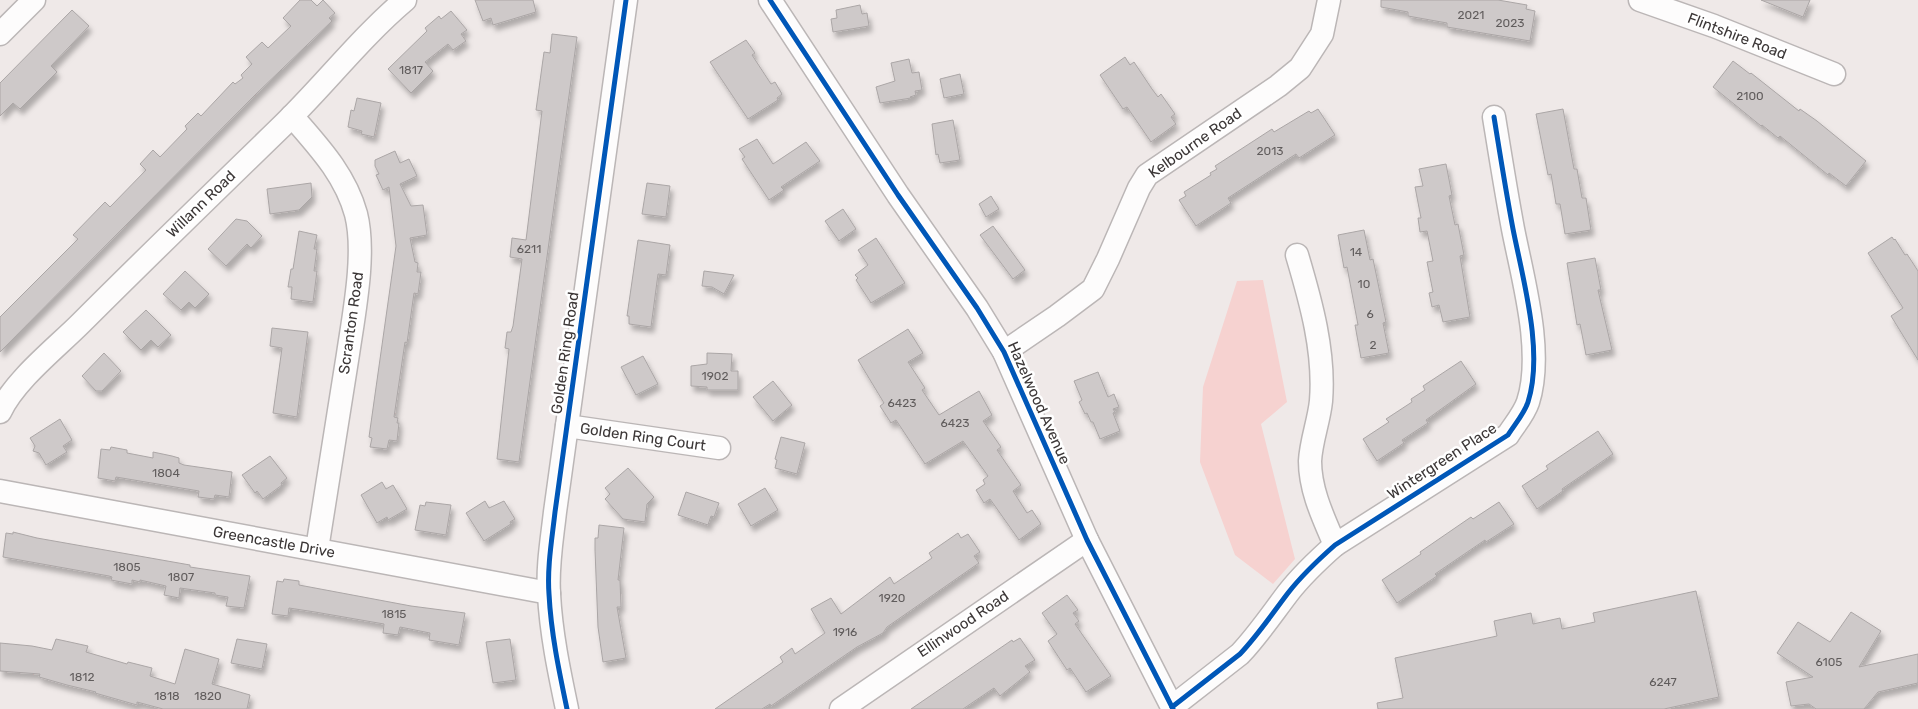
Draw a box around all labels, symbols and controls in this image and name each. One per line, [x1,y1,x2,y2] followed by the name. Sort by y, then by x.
[1458,8,1484,22] house number: 2021
[1685,9,1789,63] street label: Flintshire Road
[1496,16,1524,30] house number: 2023
[399,63,423,77] house number: 1817
[1736,89,1764,103] house number: 2100
[1145,104,1245,182] street label: Kelbourne Road
[1256,144,1284,158] house number: 2013
[163,167,239,241] street label: Willann Road
[517,242,541,256] house number: 6211
[1350,245,1363,259] house number: 14
[335,271,367,375] street label: Scranton Road
[1358,277,1370,291] house number: 10
[548,291,582,415] street label: Golden Ring Road
[1366,307,1374,321] house number: 6
[1369,338,1377,352] house number: 2
[1004,339,1074,467] street label: Hazelwood Avenue
[702,369,728,383] house number: 1902
[888,396,916,410] house number: 6423
[941,416,969,430] house number: 6423
[579,419,707,455] street label: Golden Ring Court
[1384,419,1500,503] street label: Wintergreen Place
[152,466,180,480] house number: 1804
[212,522,336,562] street label: Greencastle Drive
[113,560,141,574] house number: 1805
[168,570,194,584] house number: 1807
[914,587,1012,661] street label: Ellinwood Road
[879,591,905,605] house number: 1920
[381,607,407,621] house number: 1815
[833,625,857,639] house number: 1916
[1816,655,1842,669] house number: 6105
[70,670,94,684] house number: 1812
[1649,675,1677,689] house number: 6247
[154,689,180,703] house number: 1818
[194,689,222,703] house number: 1820

